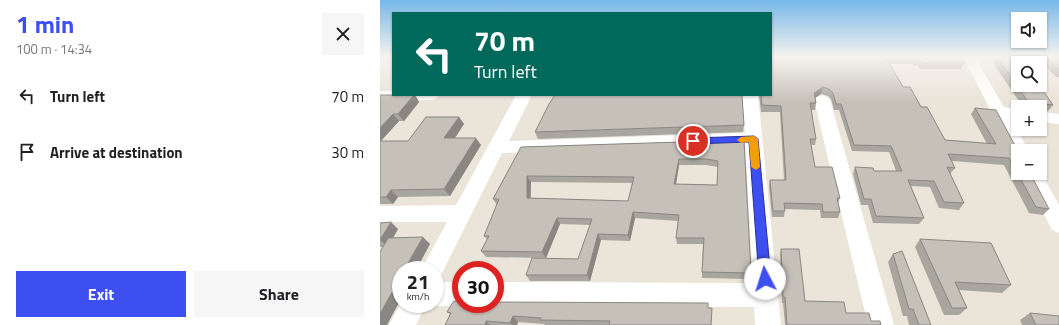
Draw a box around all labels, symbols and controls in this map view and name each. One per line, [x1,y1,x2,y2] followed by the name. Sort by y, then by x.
[16,6,74,42] text: 1 min
[1011,12,1047,180] map controls
[1011,12,1047,48] button: sound
[322,13,364,55] button: close
[474,19,535,62] text: 70 m
[408,28,460,80] icon: left
[16,39,92,59] text: 100 m · 14:34
[1011,56,1047,92] button: search
[474,58,537,85] text: Turn left
[16,85,38,107] icon: left
[50,85,105,108] text: Turn left
[331,85,364,108] text: 70 m
[1011,100,1047,136] button: +
[676,124,710,158] pin
[682,130,704,152] icon: arrive
[16,141,38,163] icon: arrive
[50,141,183,164] text: Arrive at destination
[331,141,364,164] text: 30 m
[1011,144,1047,180] button: −
[744,258,786,300] position arrow
[452,261,504,313] speed limit sign: 30
[407,266,429,297] text: 21
[16,271,186,317] button: Exit
[194,271,364,317] button: Share
[407,289,429,304] text: km/h

